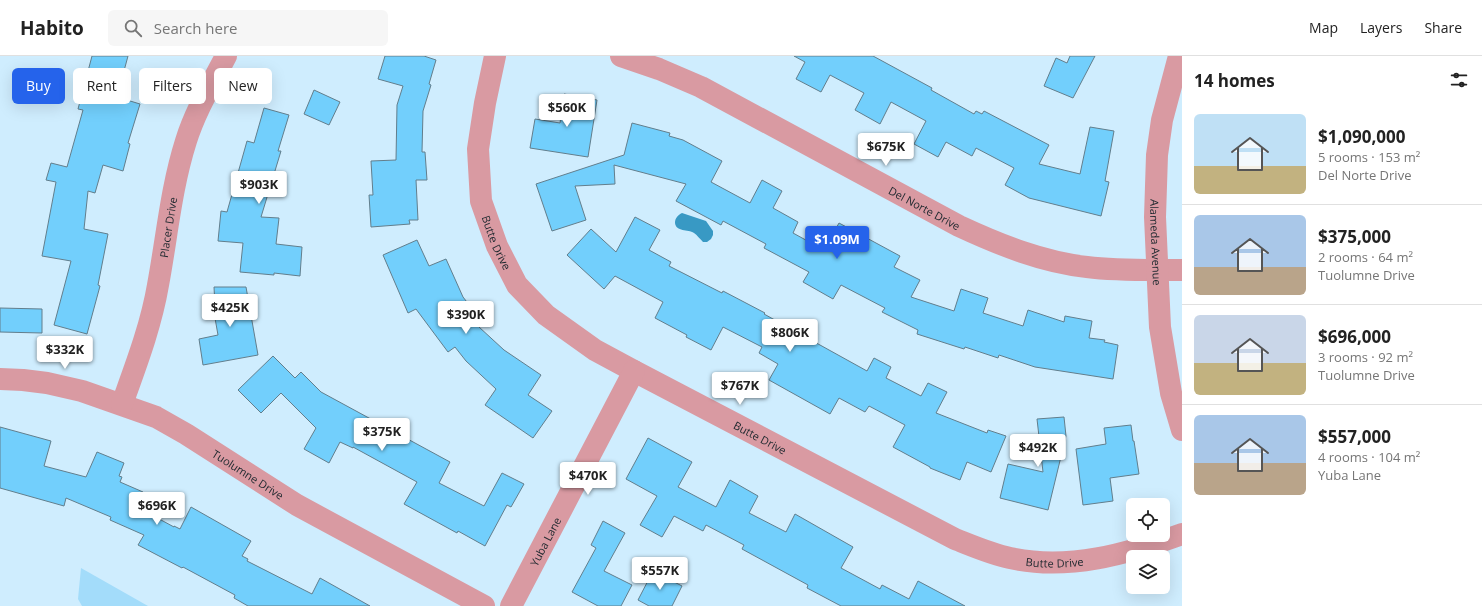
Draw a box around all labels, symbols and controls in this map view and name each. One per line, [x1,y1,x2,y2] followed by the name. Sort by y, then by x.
[108,10,388,46] search box
[20,15,84,41] text: Habito
[122,17,144,39] icon: search
[154,18,237,38] text: Search here
[1309,18,1338,37] text: Map
[1360,18,1402,37] text: Layers
[1424,18,1462,37] text: Share
[12,68,65,104] chip: Buy
[73,68,131,104] chip: Rent
[139,68,206,104] chip: Filters
[214,68,272,104] chip: New
[1194,69,1275,92] text: 14 homes
[1448,69,1470,91] icon: filters
[539,94,595,128] pin: $560K
[548,98,586,116] text: $560K
[1318,125,1405,148] text: $1,090,000
[1226,130,1274,178] icon: home
[858,133,914,167] pin: $675K
[867,137,905,155] text: $675K
[1318,148,1420,166] text: 5 rooms · 153 m²
[1318,166,1411,184] text: Del Norte Drive
[231,171,287,205] pin: $903K
[240,175,278,193] text: $903K
[886,182,963,233] street label: Del Norte Drive
[155,196,180,259] street label: Placer Drive
[1147,199,1166,286] street label: Alameda Avenue
[479,213,515,272] street label: Butte Drive
[1318,225,1391,248] text: $375,000
[804,226,870,260] pin: $1.09M
[814,230,860,248] text: $1.09M
[1226,231,1274,279] icon: home
[1318,248,1413,266] text: 2 rooms · 64 m²
[1318,266,1415,284] text: Tuolumne Drive
[202,294,258,328] pin: $425K
[211,298,249,316] text: $425K
[438,301,494,335] pin: $390K
[447,305,485,323] text: $390K
[762,319,818,353] pin: $806K
[771,323,809,341] text: $806K
[1318,325,1391,348] text: $696,000
[1226,331,1274,379] icon: home
[37,336,93,370] pin: $332K
[46,340,84,358] text: $332K
[1318,348,1413,366] text: 3 rooms · 92 m²
[1318,366,1415,384] text: Tuolumne Drive
[712,372,768,406] pin: $767K
[721,376,759,394] text: $767K
[731,417,789,457] street label: Butte Drive
[354,418,410,452] pin: $375K
[363,422,401,440] text: $375K
[1318,425,1391,448] text: $557,000
[1226,431,1274,479] icon: home
[1010,434,1066,468] pin: $492K
[1019,438,1057,456] text: $492K
[210,445,287,502] street label: Tuolumne Drive
[1318,448,1420,466] text: 4 rooms · 104 m²
[560,462,616,496] pin: $470K
[569,466,607,484] text: $470K
[1318,466,1381,484] text: Yuba Lane
[129,492,185,526] pin: $696K
[138,496,176,514] text: $696K
[1126,498,1170,594] map controls
[1126,498,1170,542] button: locate
[526,514,564,568] street label: Yuba Lane
[1126,550,1170,594] button: layers
[1025,553,1084,570] street label: Butte Drive
[632,557,688,591] pin: $557K
[641,561,679,579] text: $557K

